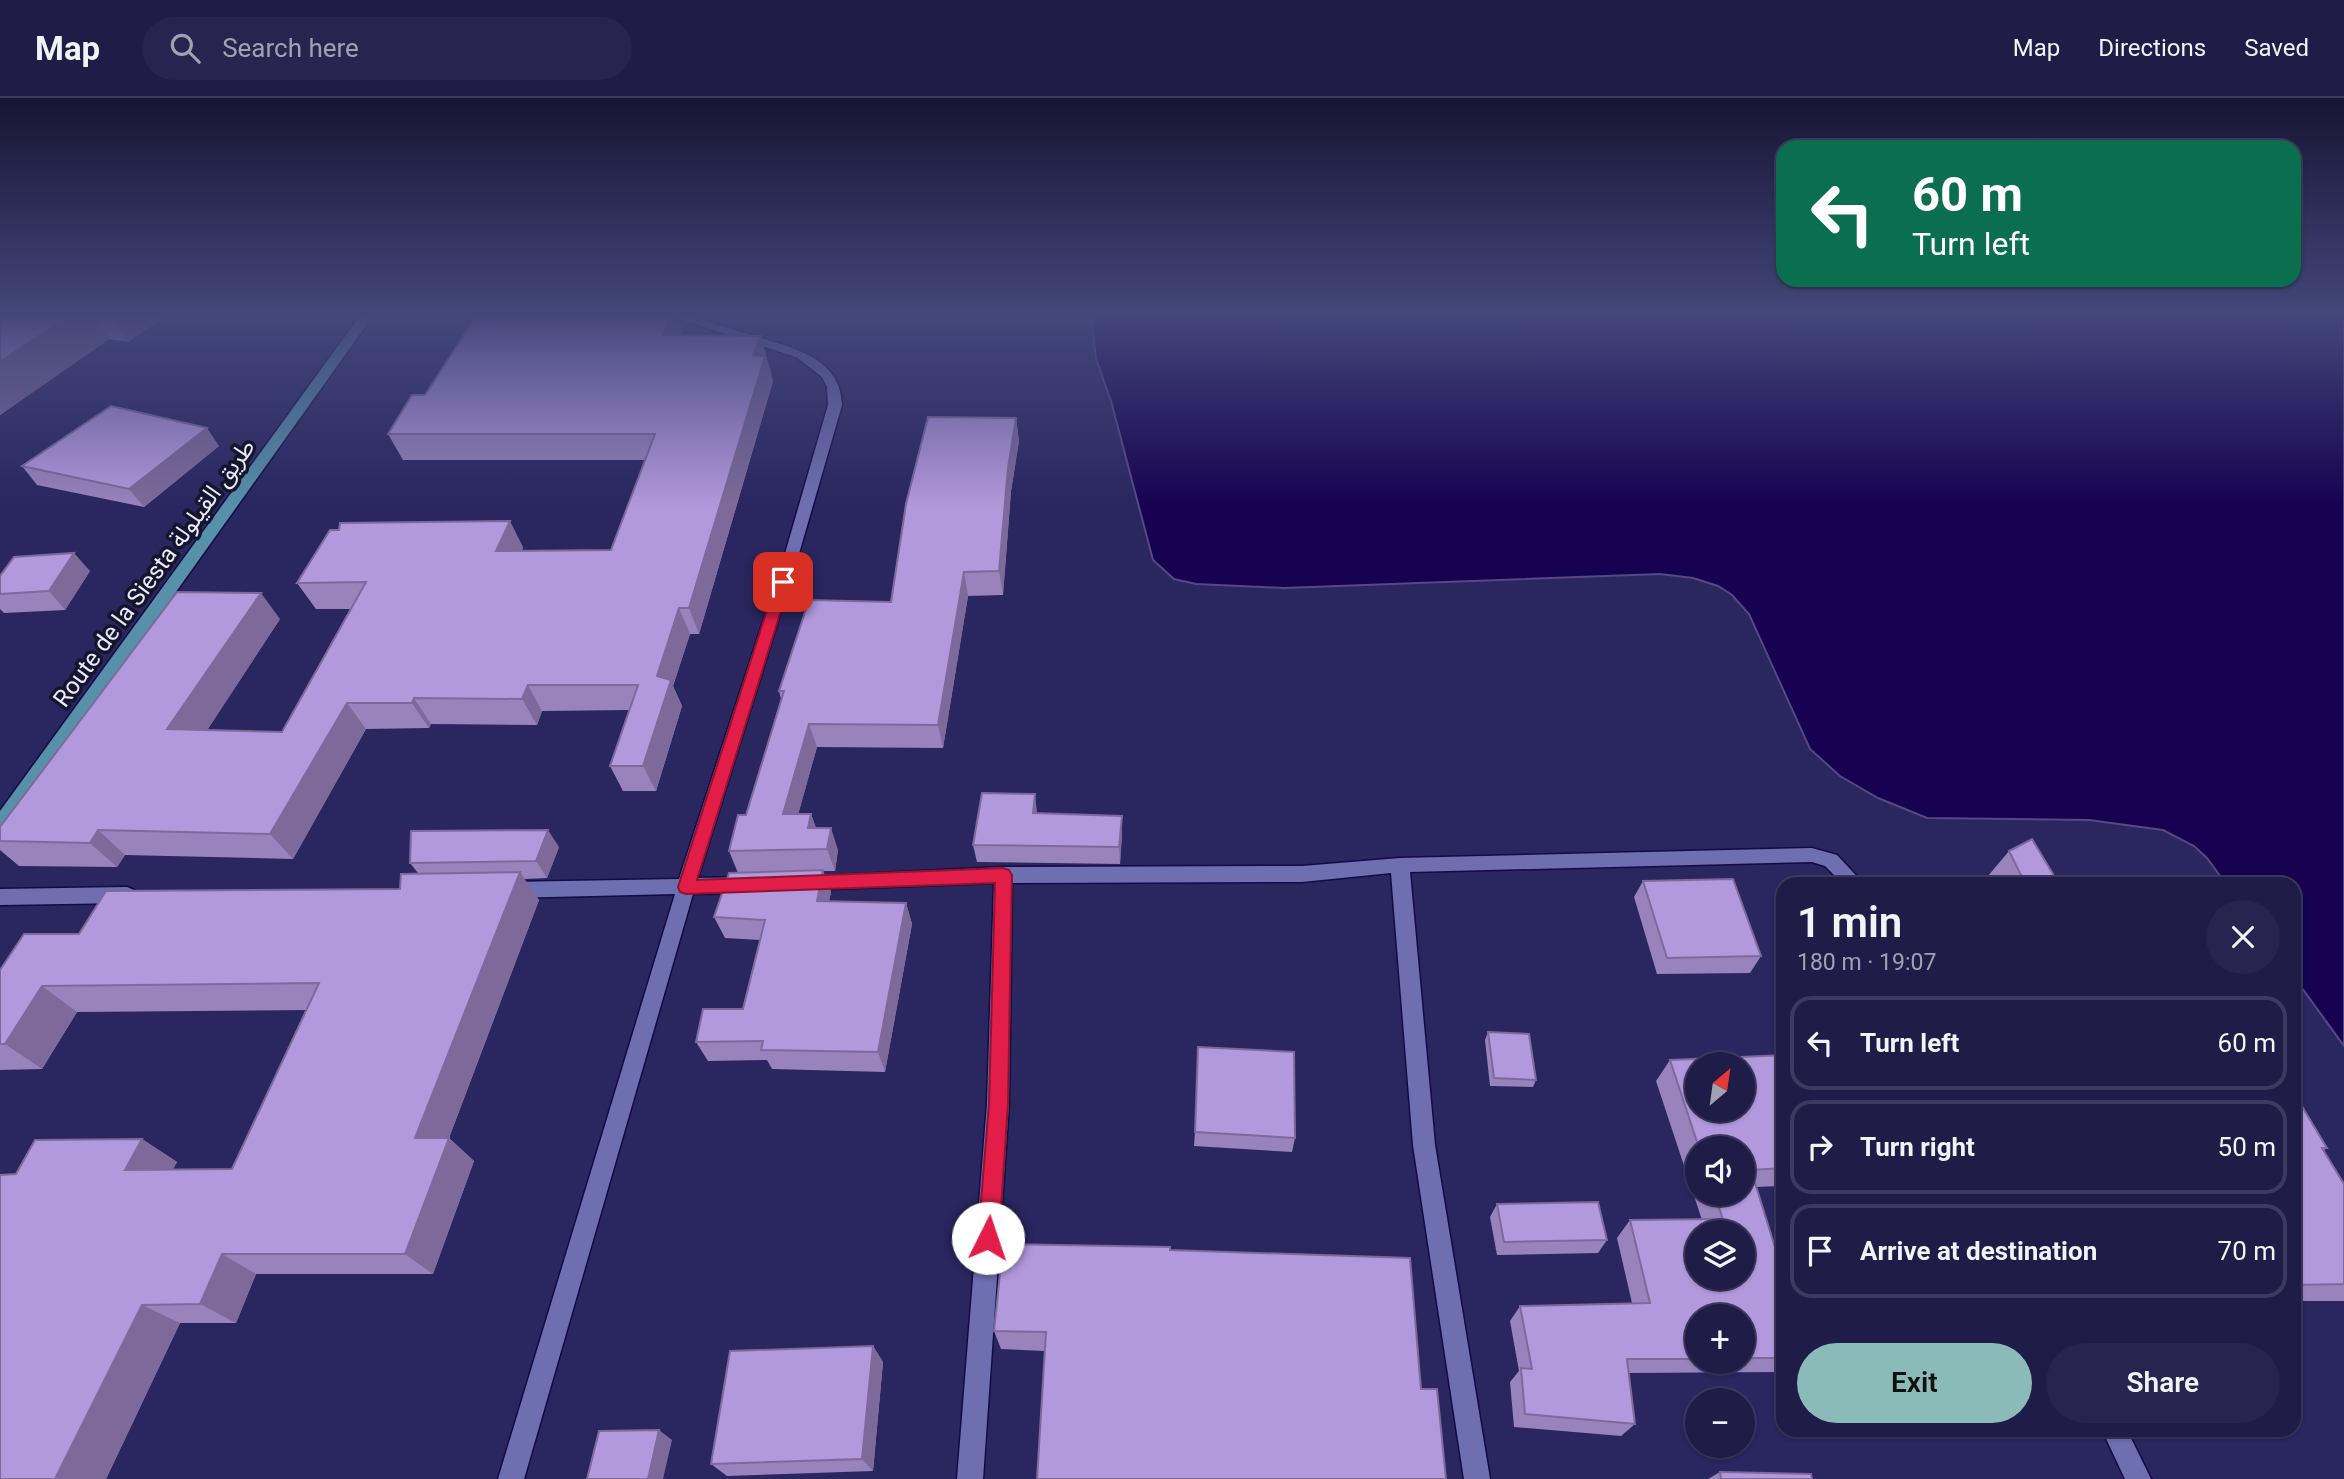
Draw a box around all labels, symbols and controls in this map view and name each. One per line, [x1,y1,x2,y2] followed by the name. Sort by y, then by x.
[142,17,632,80] search box
[35,29,100,68] text: Map
[166,29,204,67] icon: search
[222,33,359,63] text: Search here
[2013,34,2060,62] text: Map
[2098,34,2206,62] text: Directions
[2244,34,2309,62] text: Saved
[1912,166,2023,223] text: 60 m
[1797,168,1888,259] icon: left
[1912,225,2030,263] text: Turn left
[47,434,261,713] street label: Route de la Siesta طريق القيلولة
[753,552,813,612] pin
[764,563,802,601] icon: arrive
[1797,898,1902,947] text: 1 min
[2206,900,2280,974] button: close
[1797,949,1936,976] text: 180 m · 19:07
[1801,1024,1839,1062] icon: left
[1860,1028,1959,1058] text: Turn left
[2218,1028,2276,1058] text: 60 m
[1685,1052,1755,1122] north arrow
[1685,1052,1755,1458] map controls
[1801,1128,1839,1166] icon: right
[1860,1132,1975,1162] text: Turn right
[2218,1132,2276,1162] text: 50 m
[1685,1136,1755,1206] button: sound
[951,1201,1025,1275] position arrow
[1685,1220,1755,1290] button: layers
[1801,1232,1839,1270] icon: arrive
[1860,1236,2097,1266] text: Arrive at destination
[2218,1236,2276,1266] text: 70 m
[1685,1304,1755,1374] button: +
[1797,1343,2032,1423] button: Exit
[2046,1343,2280,1423] button: Share
[1685,1388,1755,1458] button: −

